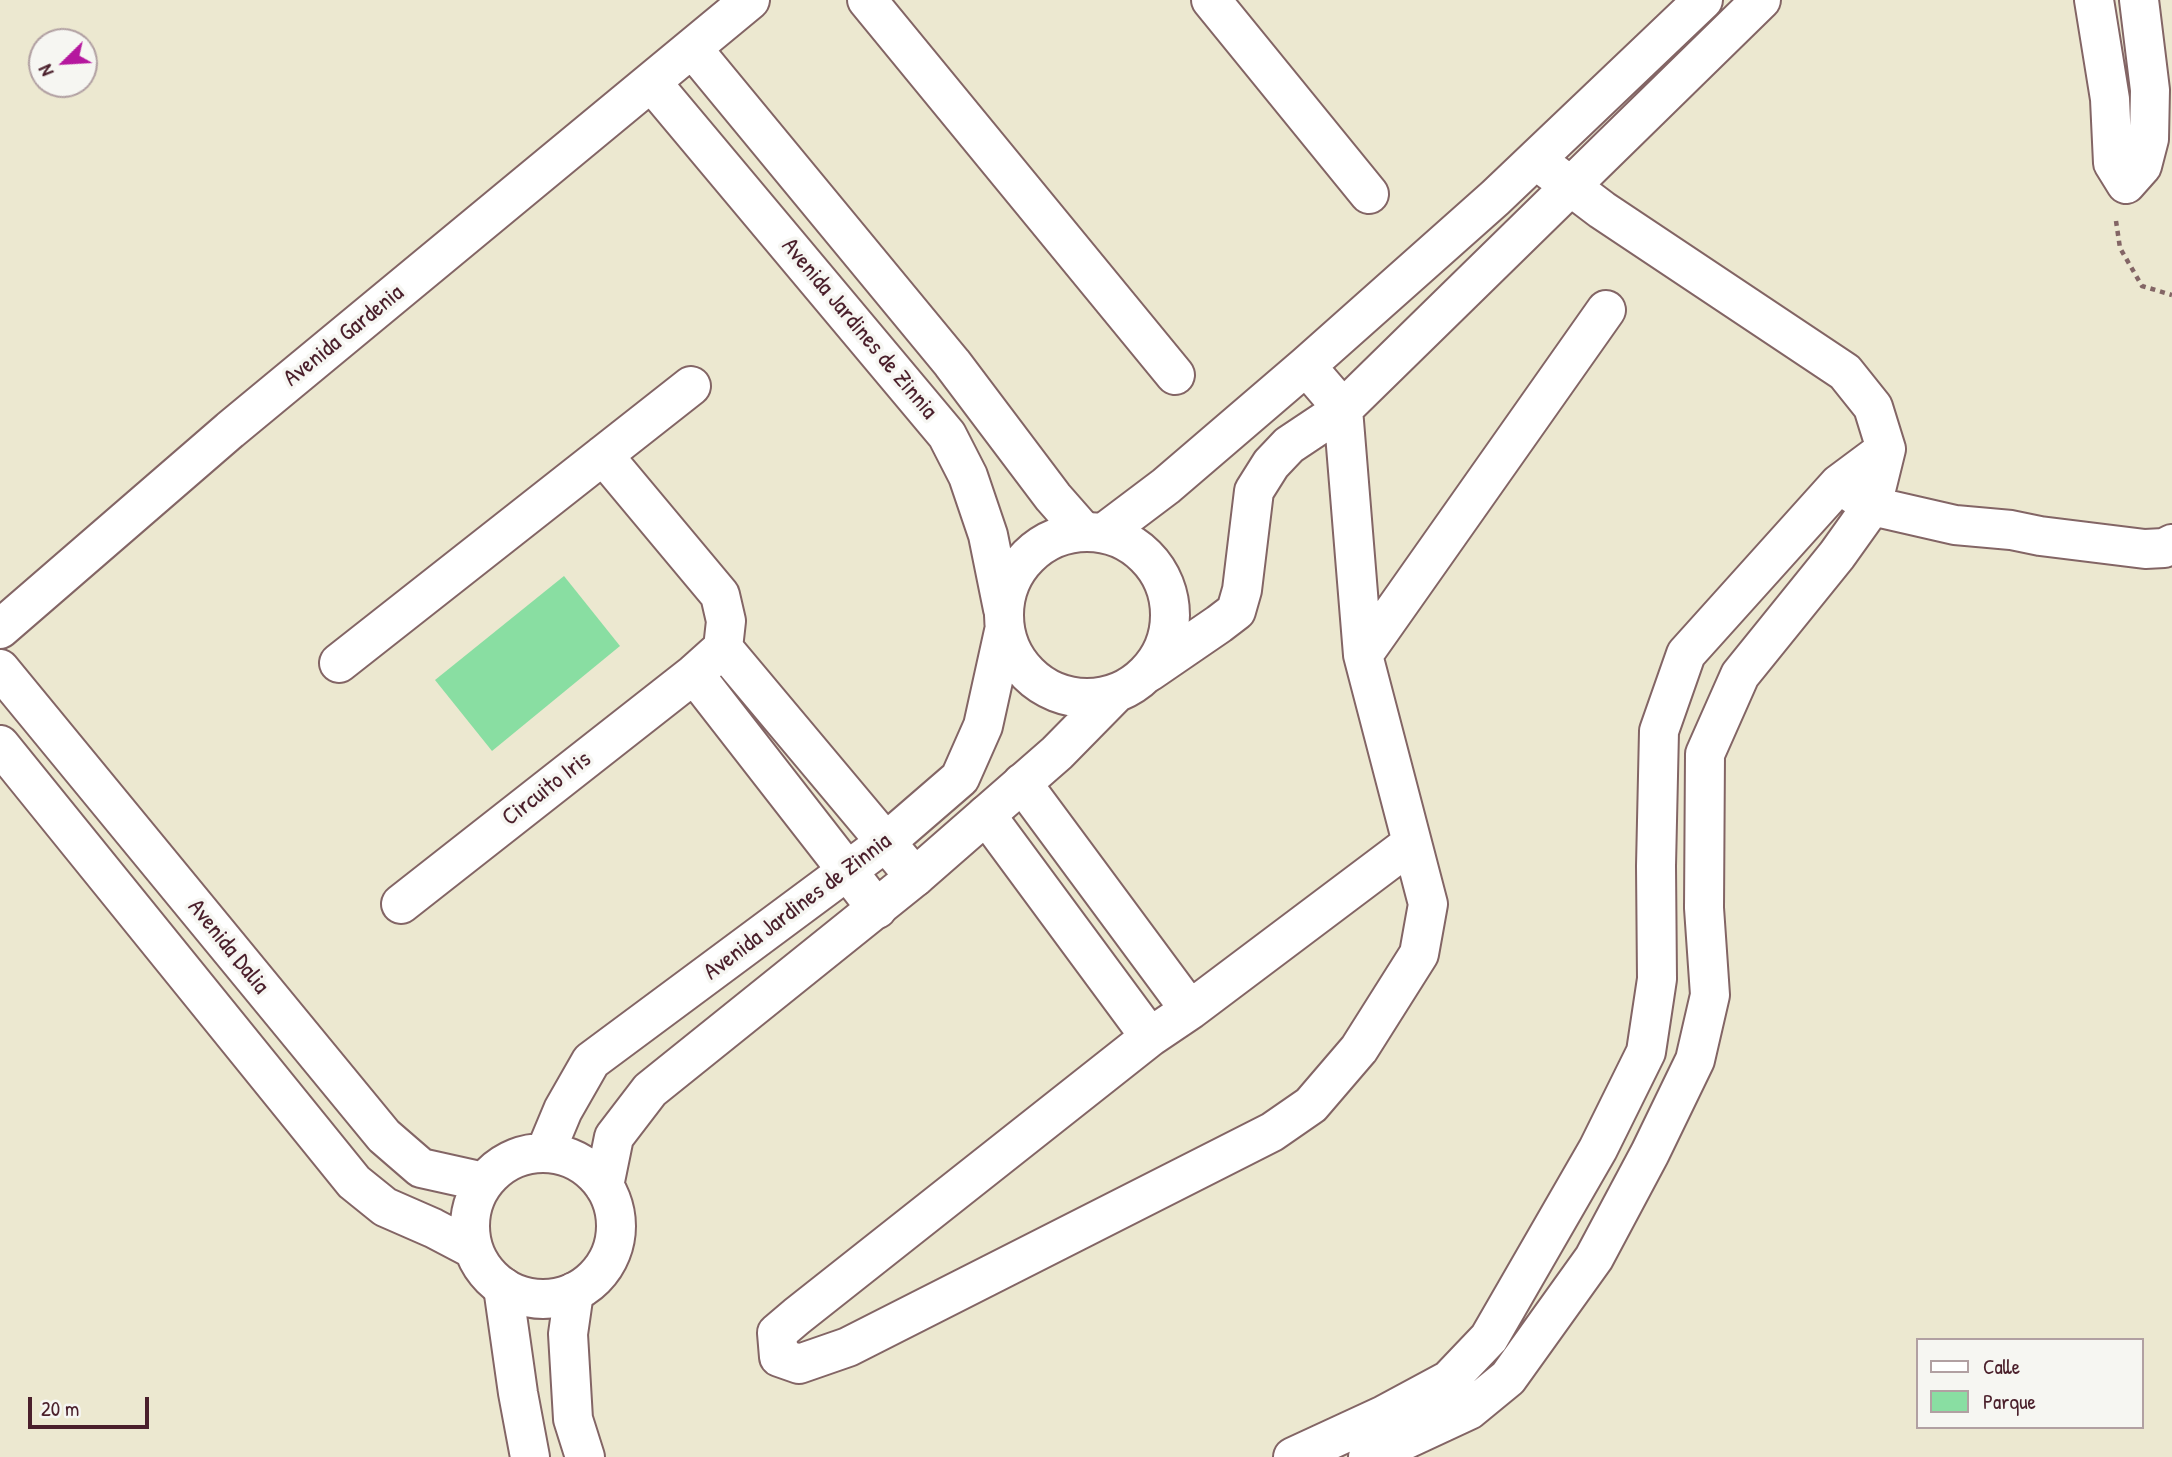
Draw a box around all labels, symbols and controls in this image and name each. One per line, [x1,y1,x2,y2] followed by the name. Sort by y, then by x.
[28,28,98,98] north arrow
[32,61,60,81] text: N
[775,233,943,425] street label: Avenida Jardines de Zinnia
[278,279,410,393] street label: Avenida Gardenia
[497,745,597,833] street label: Circuito Iris
[699,827,897,987] street label: Avenida Jardines de Zinnia
[181,894,275,1000] street label: Avenida Dalia
[1916,1338,2144,1429] legend
[1983,1352,2020,1381] text: Calle
[32,1384,152,1428] scale bar
[1983,1387,2036,1416] text: Parque
[41,1394,79,1423] text: 20 m

